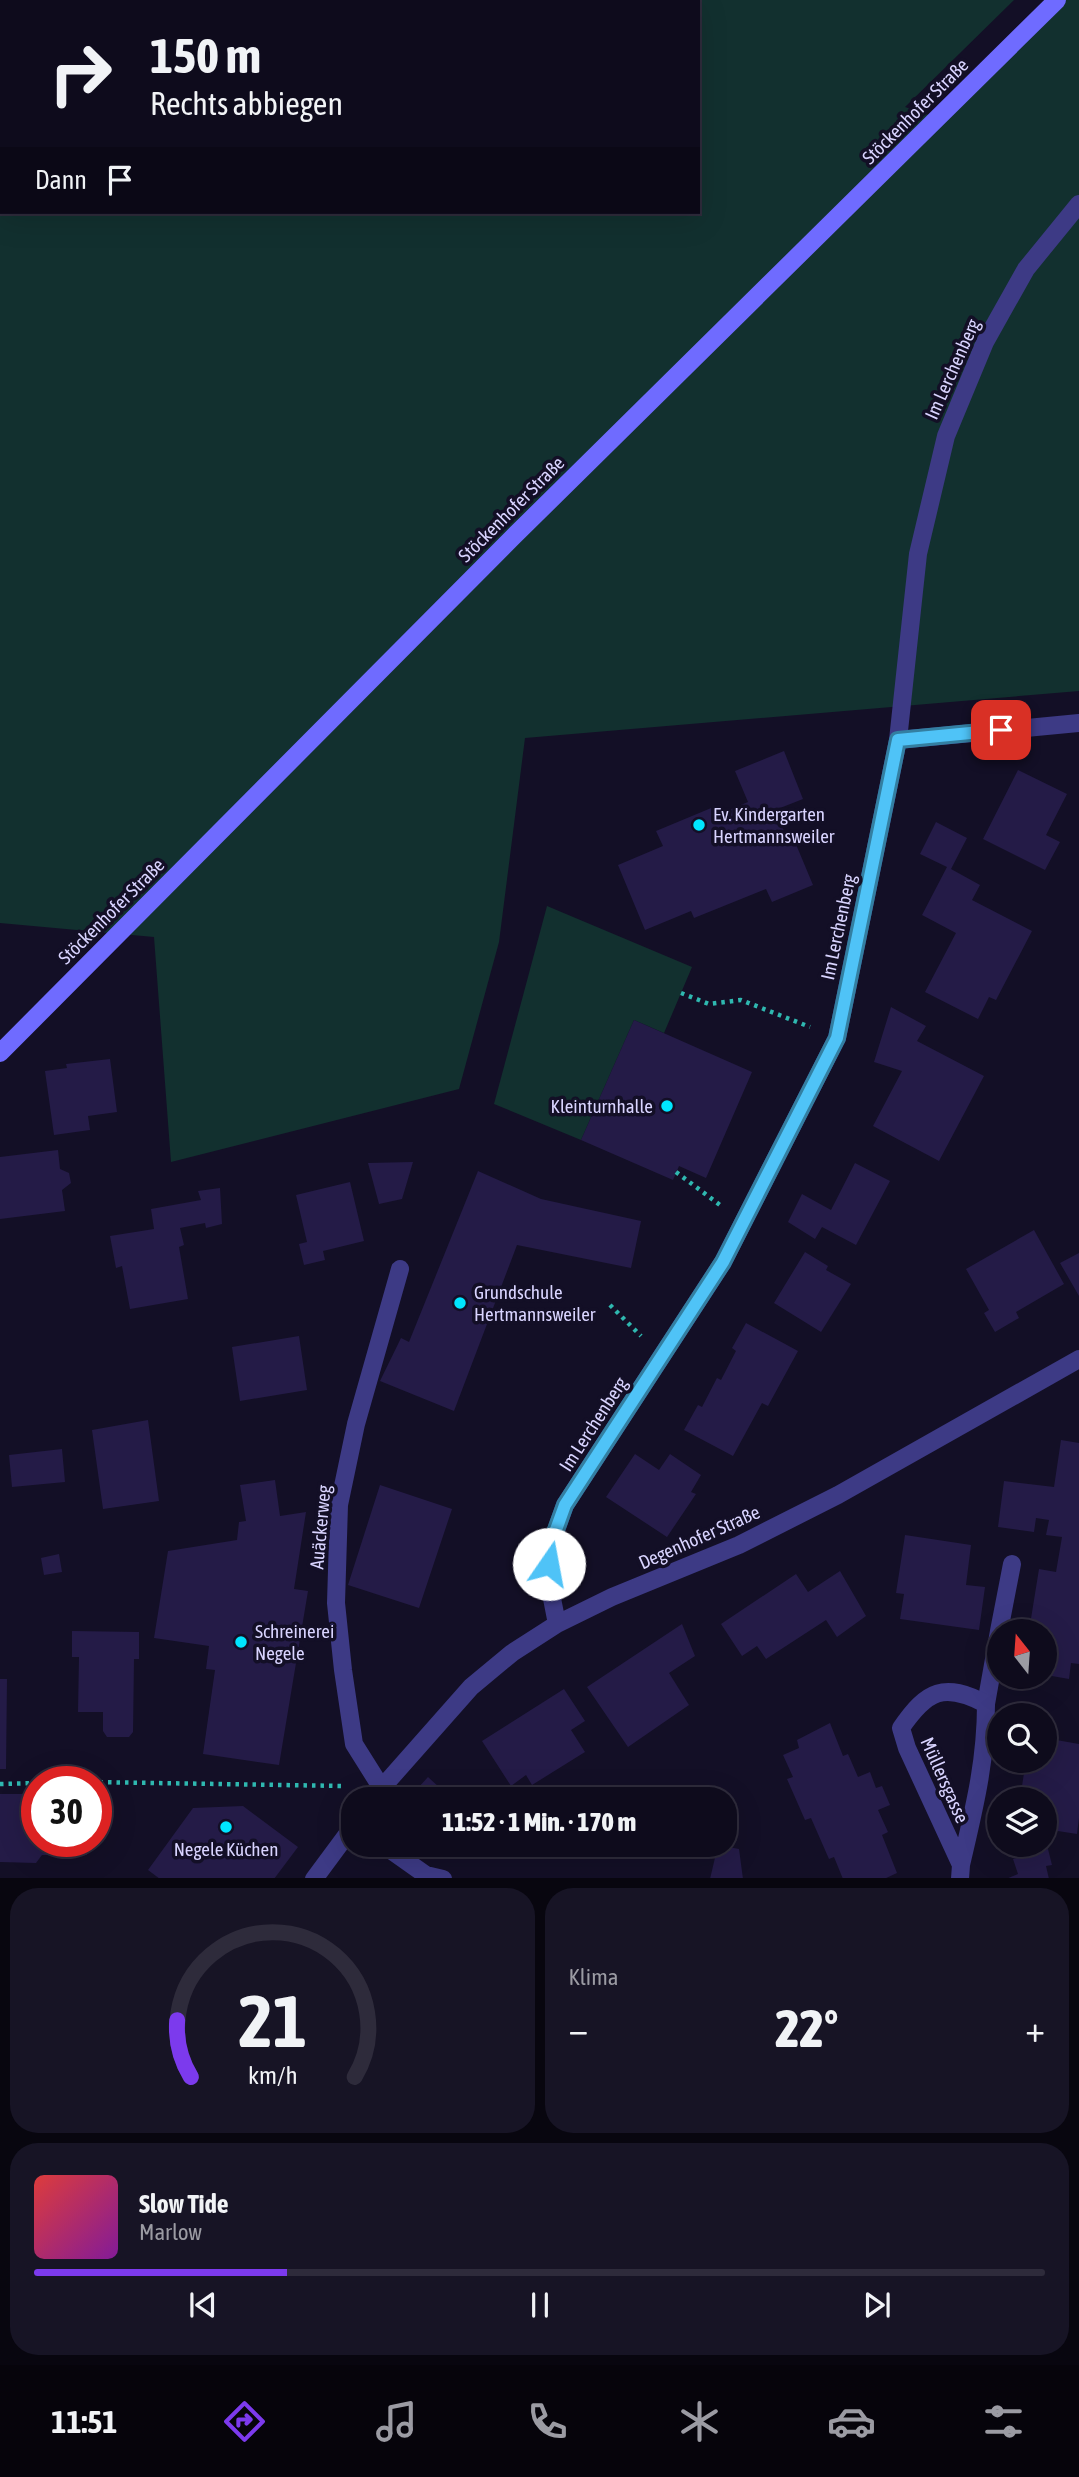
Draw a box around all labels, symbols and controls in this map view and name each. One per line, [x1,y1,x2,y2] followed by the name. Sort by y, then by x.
[150,27,261,83] text: 150 m
[35,28,126,119] icon: right
[858,54,972,168] street label: Stöckenhofer Straße
[150,85,343,122] text: Rechts abbiegen
[101,161,139,199] icon: arrive
[35,165,87,195] text: Dann
[920,315,984,423] street label: Im Lerchenberg
[454,452,568,566] street label: Stöckenhofer Straße
[971,700,1031,760] pin
[982,711,1020,749] icon: arrive
[713,803,835,847] place label: Ev. Kindergarten Hertmannsweiler
[691,817,707,833] marker: Ev. Kindergarten Hertmannsweiler
[54,854,168,968] street label: Stöckenhofer Straße
[816,871,860,982] street label: Im Lerchenberg
[551,1095,653,1117] place label: Kleinturnhalle
[659,1098,675,1114] marker: Kleinturnhalle
[474,1281,596,1325] place label: Grundschule Hertmannsweiler
[452,1295,468,1311] marker: Grundschule Hertmannsweiler
[554,1372,632,1475] street label: Im Lerchenberg
[305,1483,335,1570] street label: Auäckerweg
[635,1500,763,1574] street label: Degenhofer Straße
[512,1527,586,1601] position arrow
[987,1619,1057,1689] north arrow
[987,1619,1057,1857] map controls
[255,1620,334,1664] place label: Schreinerei Negele
[233,1634,249,1650] marker: Schreinerei Negele
[987,1703,1057,1773] button: search
[916,1734,974,1826] street label: Müllersgasse
[21,1766,112,1857] speed limit sign: 30
[987,1787,1057,1857] button: layers
[442,1807,636,1837] text: 11:52 · 1 Min. · 170 m
[218,1819,234,1835] marker: Negele Küchen
[174,1838,278,1860] place label: Negele Küchen
[569,1964,618,1990] text: Klima
[238,1979,306,2062] text: 21
[775,1998,838,2058] text: 22°
[569,2007,588,2050] text: −
[1025,2007,1045,2050] text: +
[247,2060,297,2088] text: km/h
[139,2189,229,2219] text: Slow Tide
[139,2219,202,2245] text: Marlow
[184,2286,222,2324] icon: previous
[521,2286,559,2324] icon: pause
[858,2286,896,2324] icon: next
[220,2397,269,2446] icon: directions
[372,2397,421,2446] icon: music
[523,2397,572,2446] icon: phone
[675,2397,724,2446] icon: climate
[827,2397,876,2446] icon: car
[979,2397,1028,2446] icon: filters
[51,2403,117,2440] text: 11:51

